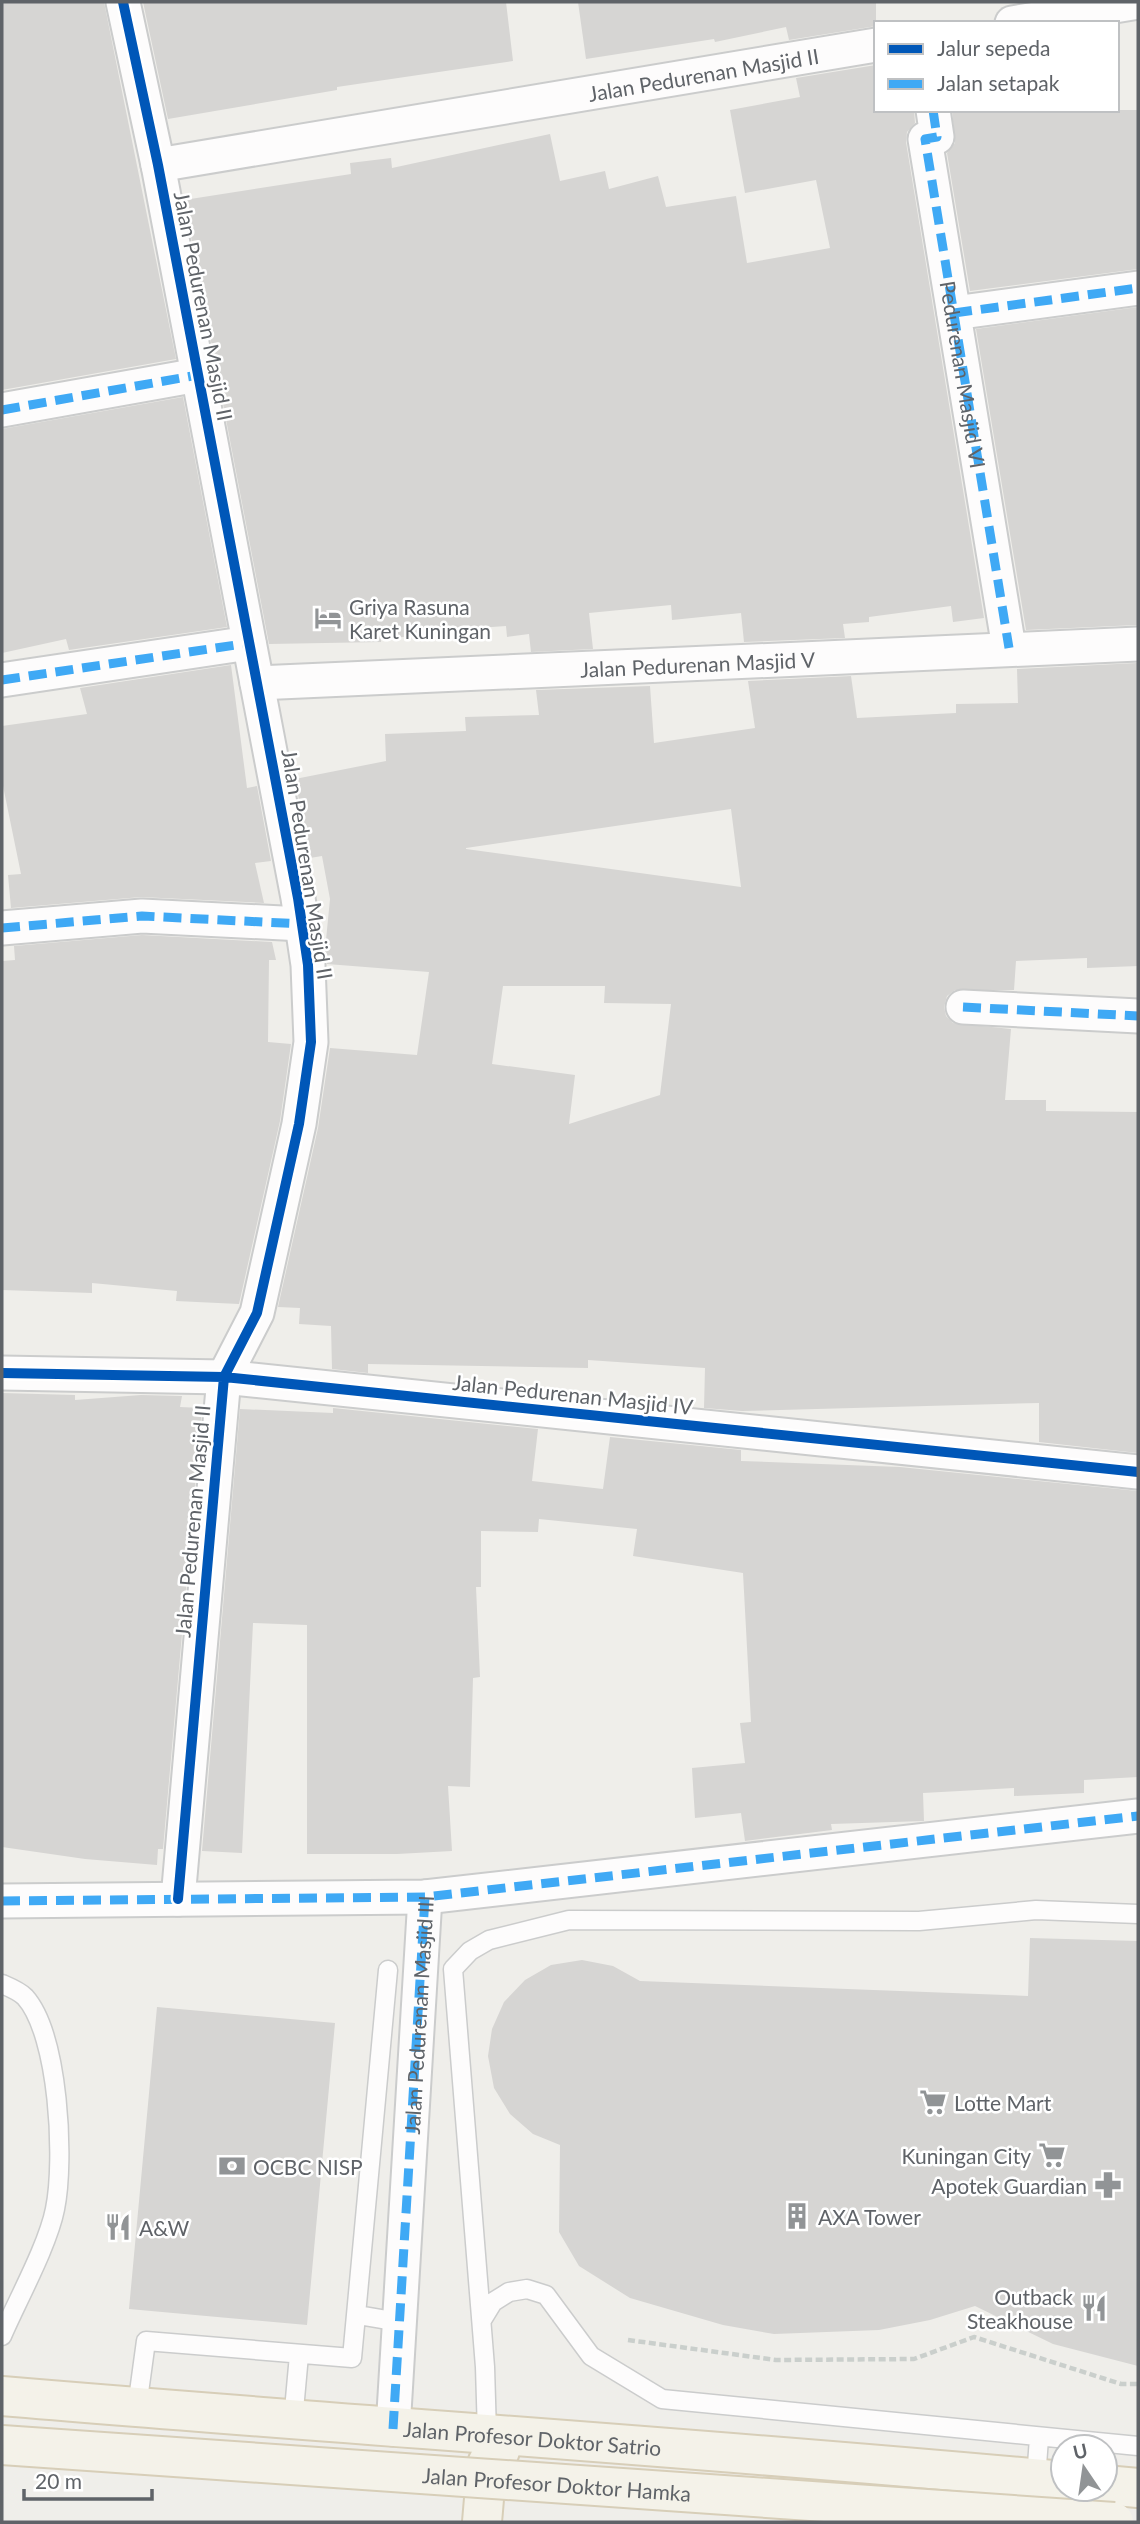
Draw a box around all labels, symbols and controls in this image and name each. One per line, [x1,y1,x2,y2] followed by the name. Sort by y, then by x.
[874,21,1119,112] legend
[937,35,1050,60] text: Jalur sepeda
[586,42,821,105] street label: Jalan Pedurenan Masjid II
[937,70,1060,95] text: Jalan setapak
[169,189,239,423] street label: Jalan Pedurenan Masjid II
[936,279,992,470] street label: Pedurenan Masjid VI
[349,594,491,643] place label: Griya Rasuna Karet Kuningan
[313,603,343,633] hotel icon: Griya Rasuna Karet Kuningan
[580,646,816,681] street label: Jalan Pedurenan Masjid V
[277,747,339,981] street label: Jalan Pedurenan Masjid II
[452,1369,695,1419] street label: Jalan Pedurenan Masjid IV
[169,1404,215,1638] street label: Jalan Pedurenan Masjid II
[398,1895,438,2135] street label: Jalan Pedurenan Masjid III
[918,2087,948,2117] supermarket icon: Lotte Mart
[954,2090,1052,2115] place label: Lotte Mart
[1037,2140,1067,2170] supermarket icon: Kuningan City
[902,2143,1031,2168] place label: Kuningan City
[217,2151,247,2181] bank icon: OCBC NISP
[253,2154,363,2179] place label: OCBC NISP
[1093,2170,1123,2200] pharmacy icon: Apotek Guardian
[931,2173,1087,2198] place label: Apotek Guardian
[782,2201,812,2231] building icon: AXA Tower
[818,2204,921,2229] place label: AXA Tower
[103,2212,133,2242] restaurant icon: A&W
[139,2215,190,2240] place label: A&W
[967,2284,1073,2333] place label: Outback Steakhouse
[1079,2293,1109,2323] restaurant icon: Outback Steakhouse
[402,2415,662,2460] street label: Jalan Profesor Doktor Satrio
[1049,2433,1119,2503] north arrow
[1071,2438,1090,2464] text: U
[24,2458,152,2502] scale bar
[421,2462,692,2505] street label: Jalan Profesor Doktor Hamka
[35,2468,82,2493] text: 20 m

